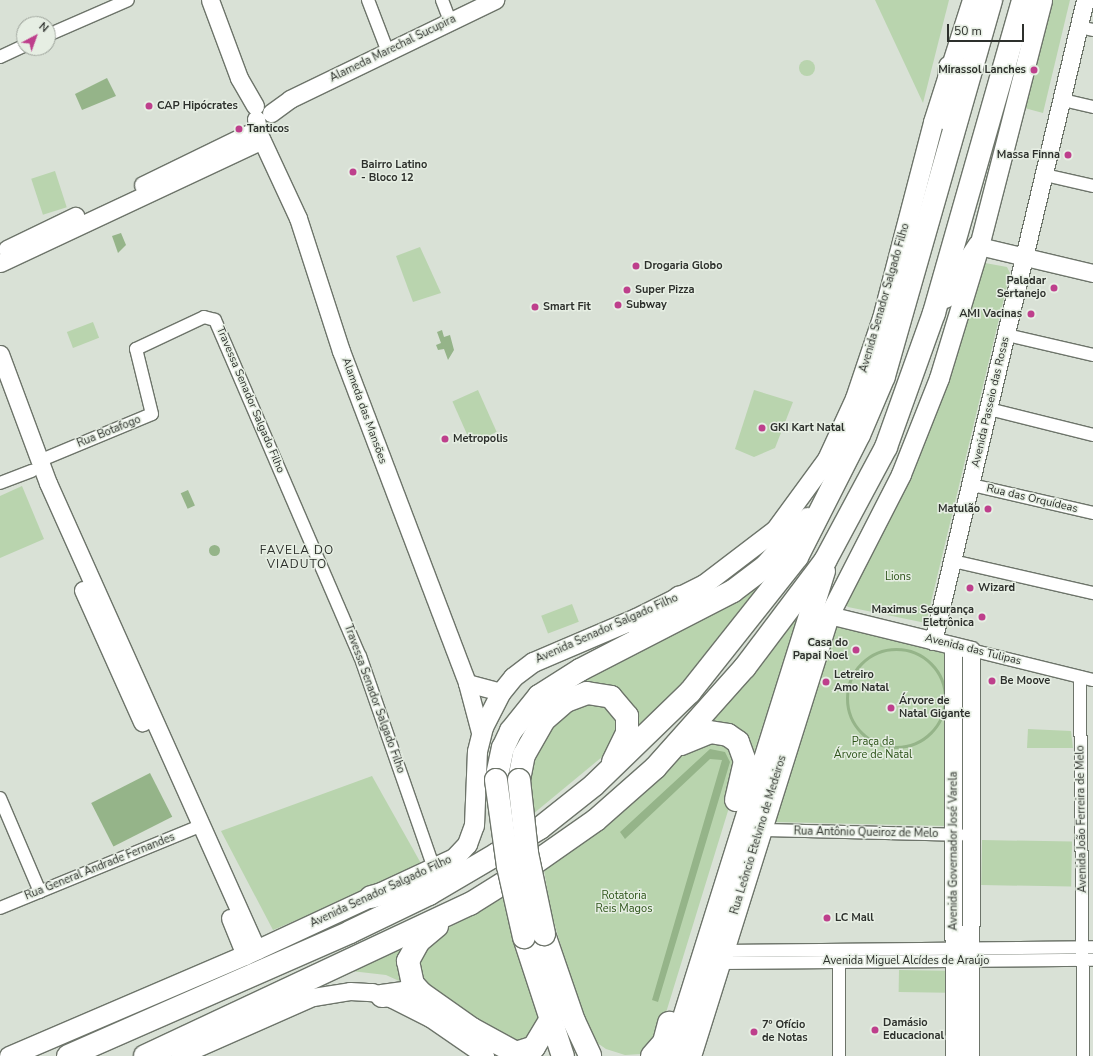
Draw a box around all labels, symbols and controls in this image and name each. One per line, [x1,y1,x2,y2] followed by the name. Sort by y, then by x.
[328,13,458,85] street label: Alameda Marechal Sucupira
[16,16,56,56] north arrow
[949,16,1026,42] scale bar
[36,19,52,36] text: N
[954,23,982,39] text: 50 m
[938,63,1026,77] place label: Mirassol Lanches
[1029,65,1039,75] marker: Mirassol Lanches
[157,99,238,113] place label: CAP Hipócrates
[144,101,154,111] marker: CAP Hipócrates
[247,122,289,136] place label: Tanticos
[234,124,244,134] marker: Tanticos
[997,148,1060,162] place label: Massa Finna
[1063,150,1073,160] marker: Massa Finna
[361,159,427,185] place label: Bairro Latino - Bloco 12
[348,167,358,177] marker: Bairro Latino - Bloco 12
[857,222,913,374] street label: Avenida Senador Salgado Filho
[644,259,723,273] place label: Drogaria Globo
[631,261,641,271] marker: Drogaria Globo
[997,275,1046,301] place label: Paladar Sertanejo
[635,283,695,297] place label: Super Pizza
[1049,283,1059,293] marker: Paladar Sertanejo
[622,285,632,295] marker: Super Pizza
[626,298,667,312] place label: Subway
[543,300,591,314] place label: Smart Fit
[613,300,623,310] marker: Subway
[530,302,540,312] marker: Smart Fit
[959,307,1022,321] place label: AMI Vacinas
[1025,308,1037,320] marker: AMI Vacinas
[213,325,287,475] street label: Travessa Senador Salgado Filho
[970,335,1012,469] street label: Avenida Passeio das Rosas
[339,356,389,466] street label: Alameda das Mansões
[75,413,143,451] street label: Rua Botafogo
[770,421,845,435] place label: GKI Kart Natal
[757,423,767,433] marker: GKI Kart Natal
[453,432,508,446] place label: Metropolis
[440,434,450,444] marker: Metropolis
[985,482,1079,516] street label: Rua das Orquídeas
[938,502,980,516] place label: Matulão
[983,504,993,514] marker: Matulão
[260,544,334,572] district label: FAVELA DO VIADUTO
[885,570,911,584] park label: Lions
[978,581,1015,595] place label: Wizard
[965,583,975,593] marker: Wizard
[534,592,680,666] street label: Avenida Senador Salgado Filho
[871,604,974,630] place label: Maximus Segurança Eletrônica
[977,612,987,622] marker: Maximus Segurança Eletrônica
[341,623,407,775] street label: Travessa Senador Salgado Filho
[924,632,1022,668] street label: Avenida das Tulipas
[793,637,848,663] place label: Casa do Papai Noel
[851,645,861,655] marker: Casa do Papai Noel
[834,669,889,695] place label: Letreiro Amo Natal
[1000,674,1050,688] place label: Be Moove
[987,676,997,686] marker: Be Moove
[821,677,831,687] marker: Letreiro Amo Natal
[899,695,970,721] place label: Árvore de Natal Gigante
[886,703,896,713] marker: Árvore de Natal Gigante
[834,736,912,762] park label: Praça da Árvore de Natal
[1074,745,1090,893] street label: Avenida João Ferreira de Melo
[728,754,790,916] street label: Rua Leôncio Etelvino de Medeiros
[947,771,961,931] street label: Avenida Governador José Varela
[794,825,938,841] street label: Rua Antônio Queiroz de Melo
[23,831,177,903] street label: Rua General Andrade Fernandes
[308,853,454,931] street label: Avenida Senador Salgado Filho
[596,890,652,916] park label: Rotatoria Reis Magos
[835,911,874,925] place label: LC Mall
[822,913,832,923] marker: LC Mall
[823,954,989,968] street label: Avenida Miguel Alcídes de Araújo
[883,1017,944,1043] place label: Damásio Educacional
[762,1019,808,1045] place label: 7º Ofício de Notas
[870,1025,880,1035] marker: Damásio Educacional
[749,1027,759,1037] marker: 7º Ofício de Notas

